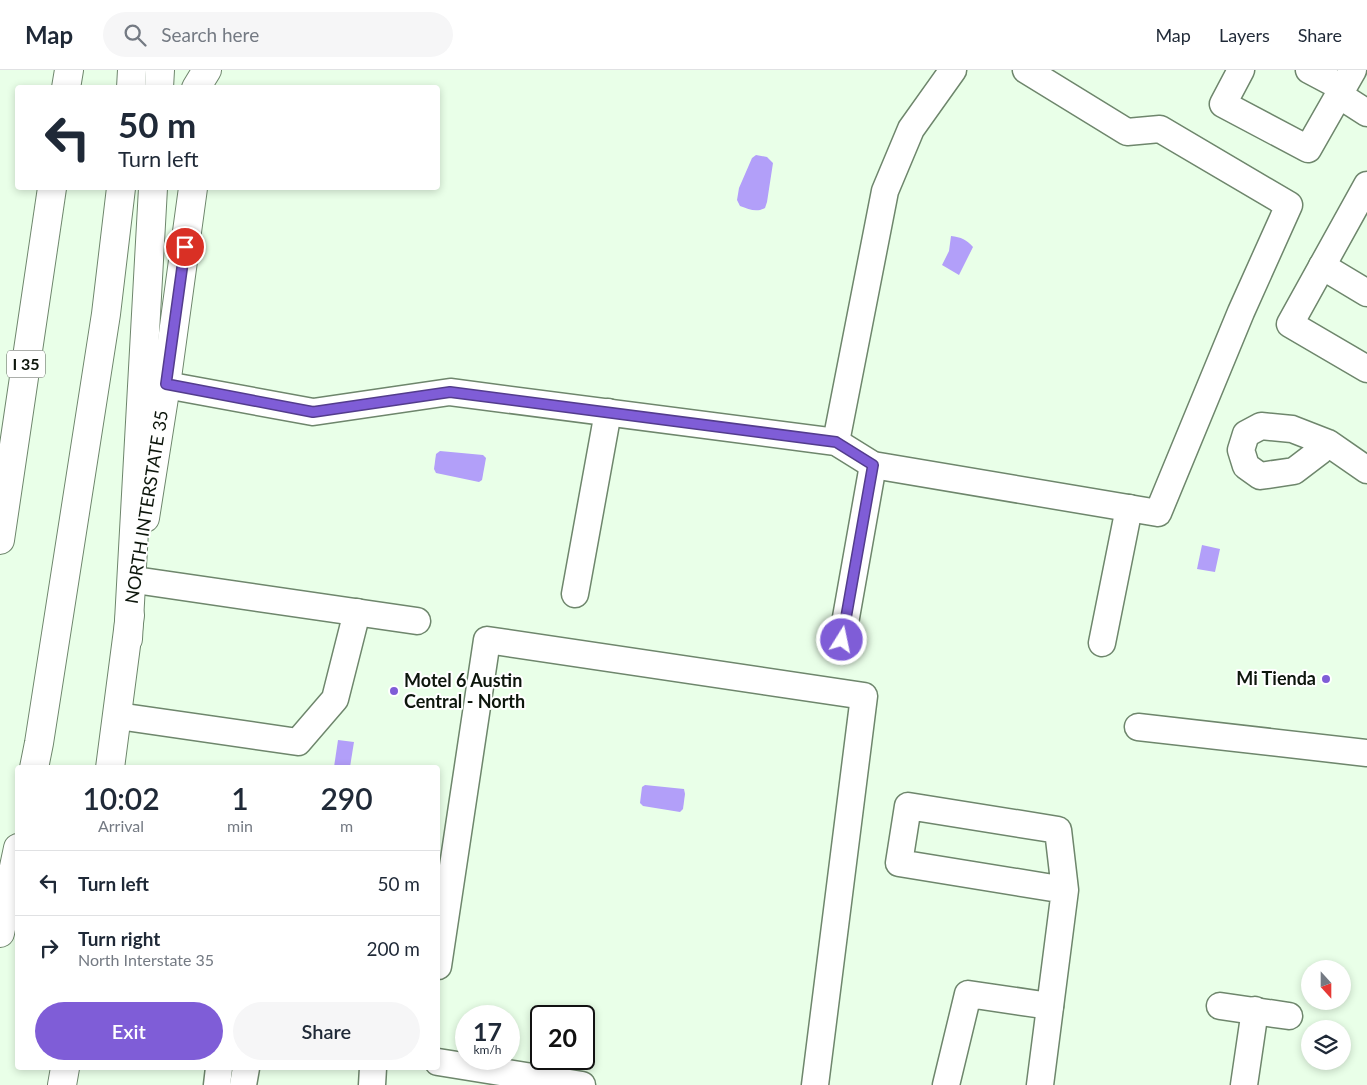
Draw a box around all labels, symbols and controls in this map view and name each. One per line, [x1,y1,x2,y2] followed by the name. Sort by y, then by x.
[103,12,453,57] search box
[25,20,73,49] text: Map
[121,21,149,49] icon: search
[161,23,259,46] text: Search here
[1155,24,1191,46] text: Map
[1219,24,1270,46] text: Layers
[1298,24,1342,46] text: Share
[118,103,196,145] text: 50 m
[35,105,100,170] icon: left
[118,145,199,172] text: Turn left
[164,226,206,268] pin
[171,233,199,261] icon: arrive
[7,350,45,378] road number: I 35
[120,409,172,605] street label: NORTH INTERSTATE 35
[815,613,867,665] position arrow
[1236,667,1316,689] place label: Mi Tienda
[404,669,525,712] place label: Motel 6 Austin Central - North
[1320,673,1332,685] marker: Mi Tienda
[388,685,400,697] marker: Motel 6 Austin Central - North
[82,780,160,816] text: 10:02
[231,780,249,816] text: 1
[320,780,373,816] text: 290
[98,816,144,835] text: Arrival
[227,816,253,835] text: min
[340,816,353,835] text: m
[35,869,63,897] icon: left
[78,872,149,895] text: Turn left
[377,872,420,895] text: 50 m
[78,927,160,950] text: Turn right
[35,934,63,962] icon: right
[366,937,420,960] text: 200 m
[78,950,214,969] text: North Interstate 35
[1301,960,1351,1010] north arrow
[1301,960,1351,1070] map controls
[35,1002,223,1060] button: Exit
[233,1002,420,1060] button: Share
[530,1005,595,1070] speed limit sign: 20
[473,1016,502,1046] text: 17
[1301,1020,1351,1070] button: layers
[473,1042,502,1057] text: km/h

